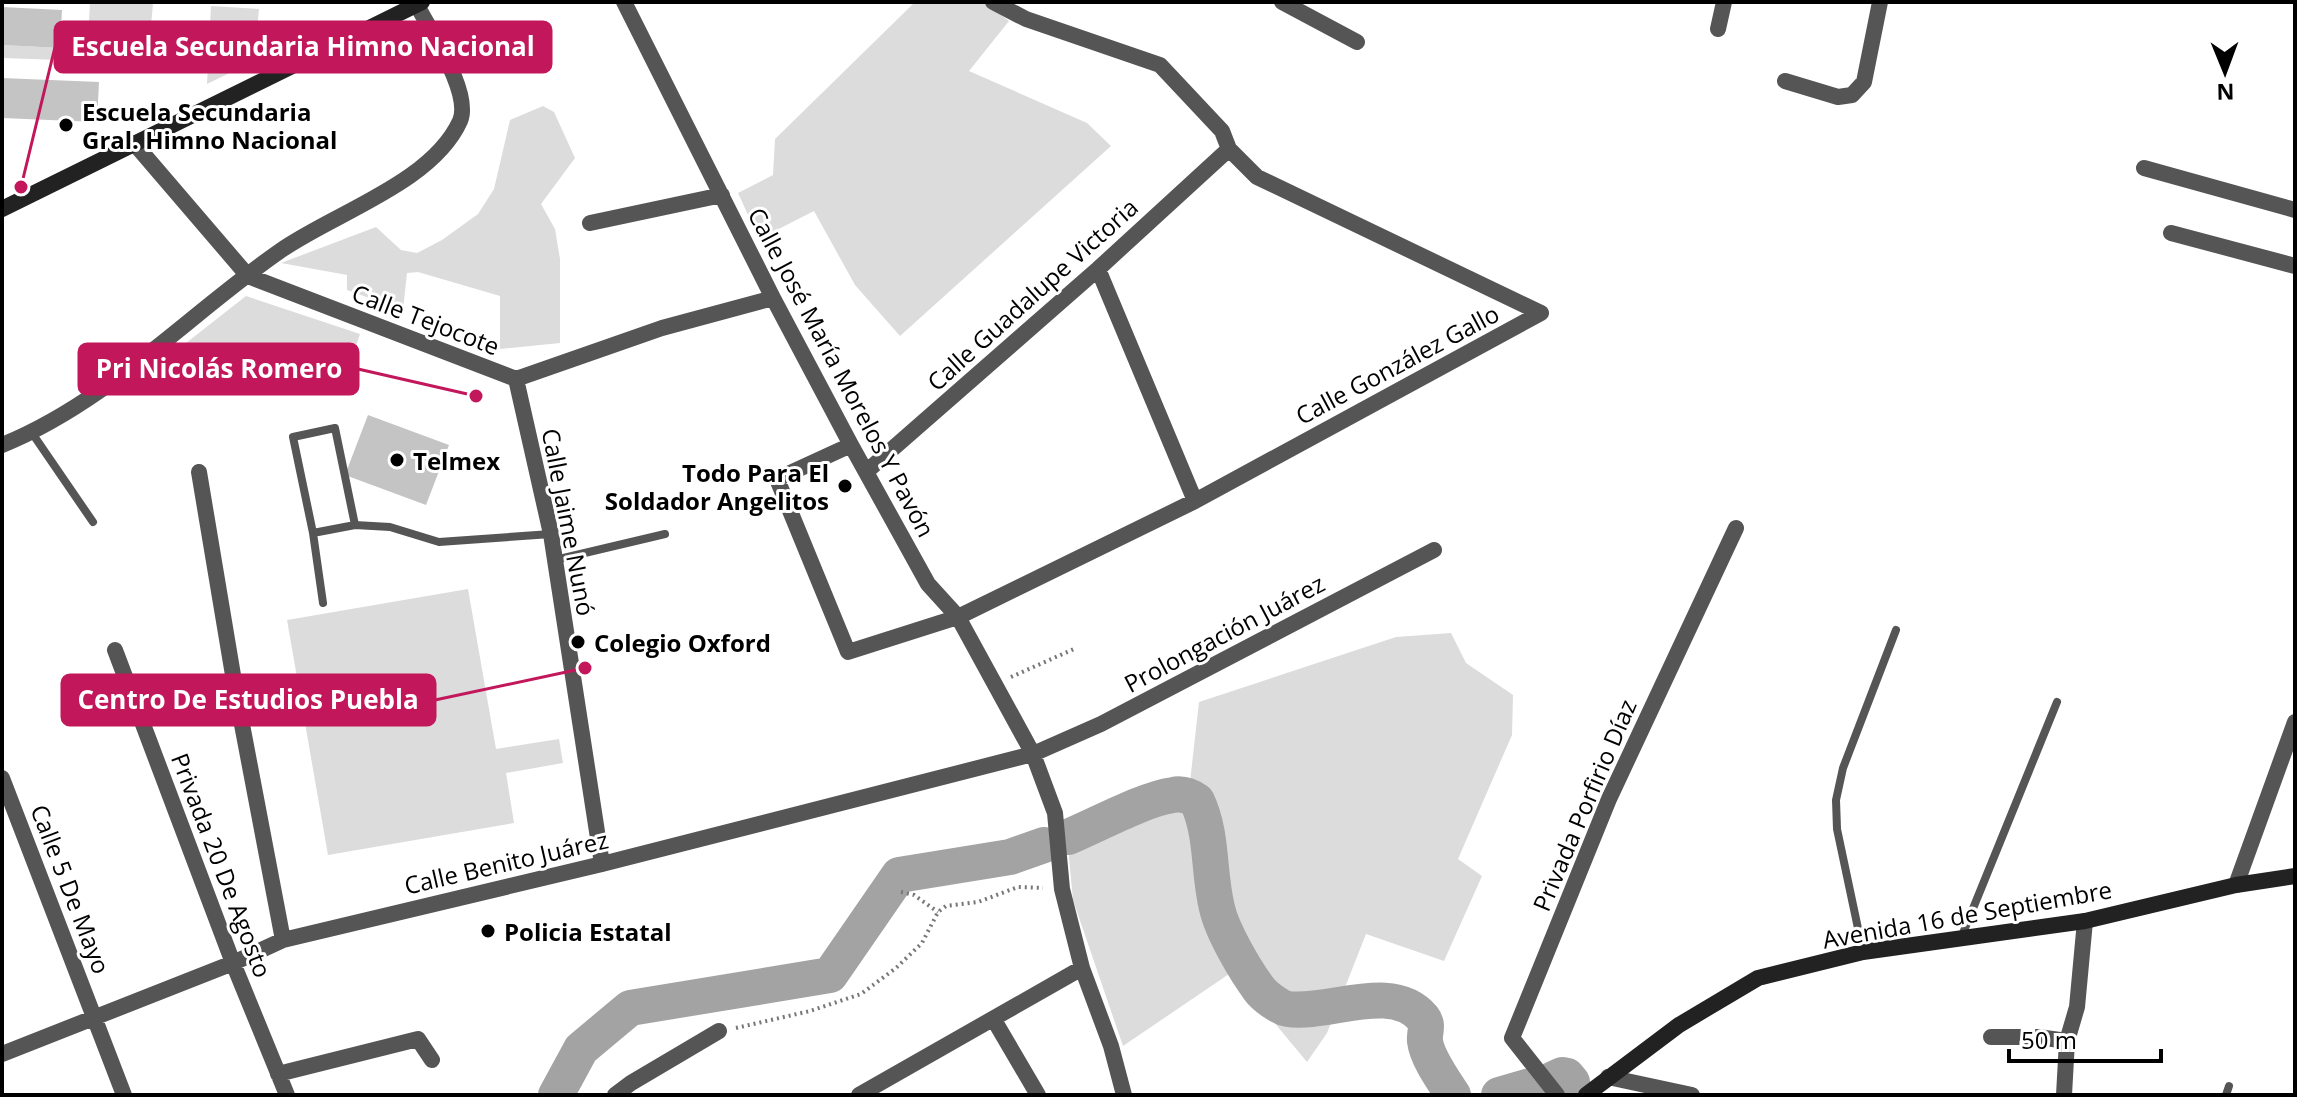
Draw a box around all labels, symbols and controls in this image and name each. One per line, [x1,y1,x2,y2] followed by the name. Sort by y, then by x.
[55,22,551,72] callout: Escuela Secundaria Himno Nacional
[71,28,535,64] text: Escuela Secundaria Himno Nacional
[2185,32,2265,112] north arrow
[2216,78,2235,108] text: N
[82,95,337,156] place label: Escuela Secundaria Gral. Himno Nacional
[57,116,75,134] marker: Escuela Secundaria Gral. Himno Nacional
[920,190,1144,398] street label: Calle Guadalupe Victoria
[741,201,943,543] street label: Calle José María Morelos Y Pavón
[348,276,504,362] street label: Calle Tejocote
[1290,296,1504,432] street label: Calle González Gallo
[79,344,358,394] callout: Pri Nicolás Romero
[96,350,342,386] text: Pri Nicolás Romero
[535,426,603,618] street label: Calle Jaime Nunó
[413,444,500,477] place label: Telmex
[388,451,406,469] marker: Telmex
[605,456,829,517] place label: Todo Para El Soldador Angelitos
[836,477,854,495] marker: Todo Para El Soldador Angelitos
[1118,566,1330,700] street label: Prolongación Juárez
[594,626,771,659] place label: Colegio Oxford
[569,633,587,651] marker: Colegio Oxford
[62,675,435,725] callout: Centro De Estudios Puebla
[77,681,419,717] text: Centro De Estudios Puebla
[1524,694,1644,916] street label: Privada Porfirio Díaz
[164,748,280,982] street label: Privada 20 De Agosto
[24,800,118,978] street label: Calle 5 De Mayo
[401,822,611,902] street label: Calle Benito Juárez
[1820,872,2114,956] street label: Avenida 16 de Septiembre
[504,915,672,948] place label: Policia Estatal
[479,922,497,940] marker: Policia Estatal
[2009,1013,2161,1063] scale bar
[2021,1023,2077,1056] text: 50 m

